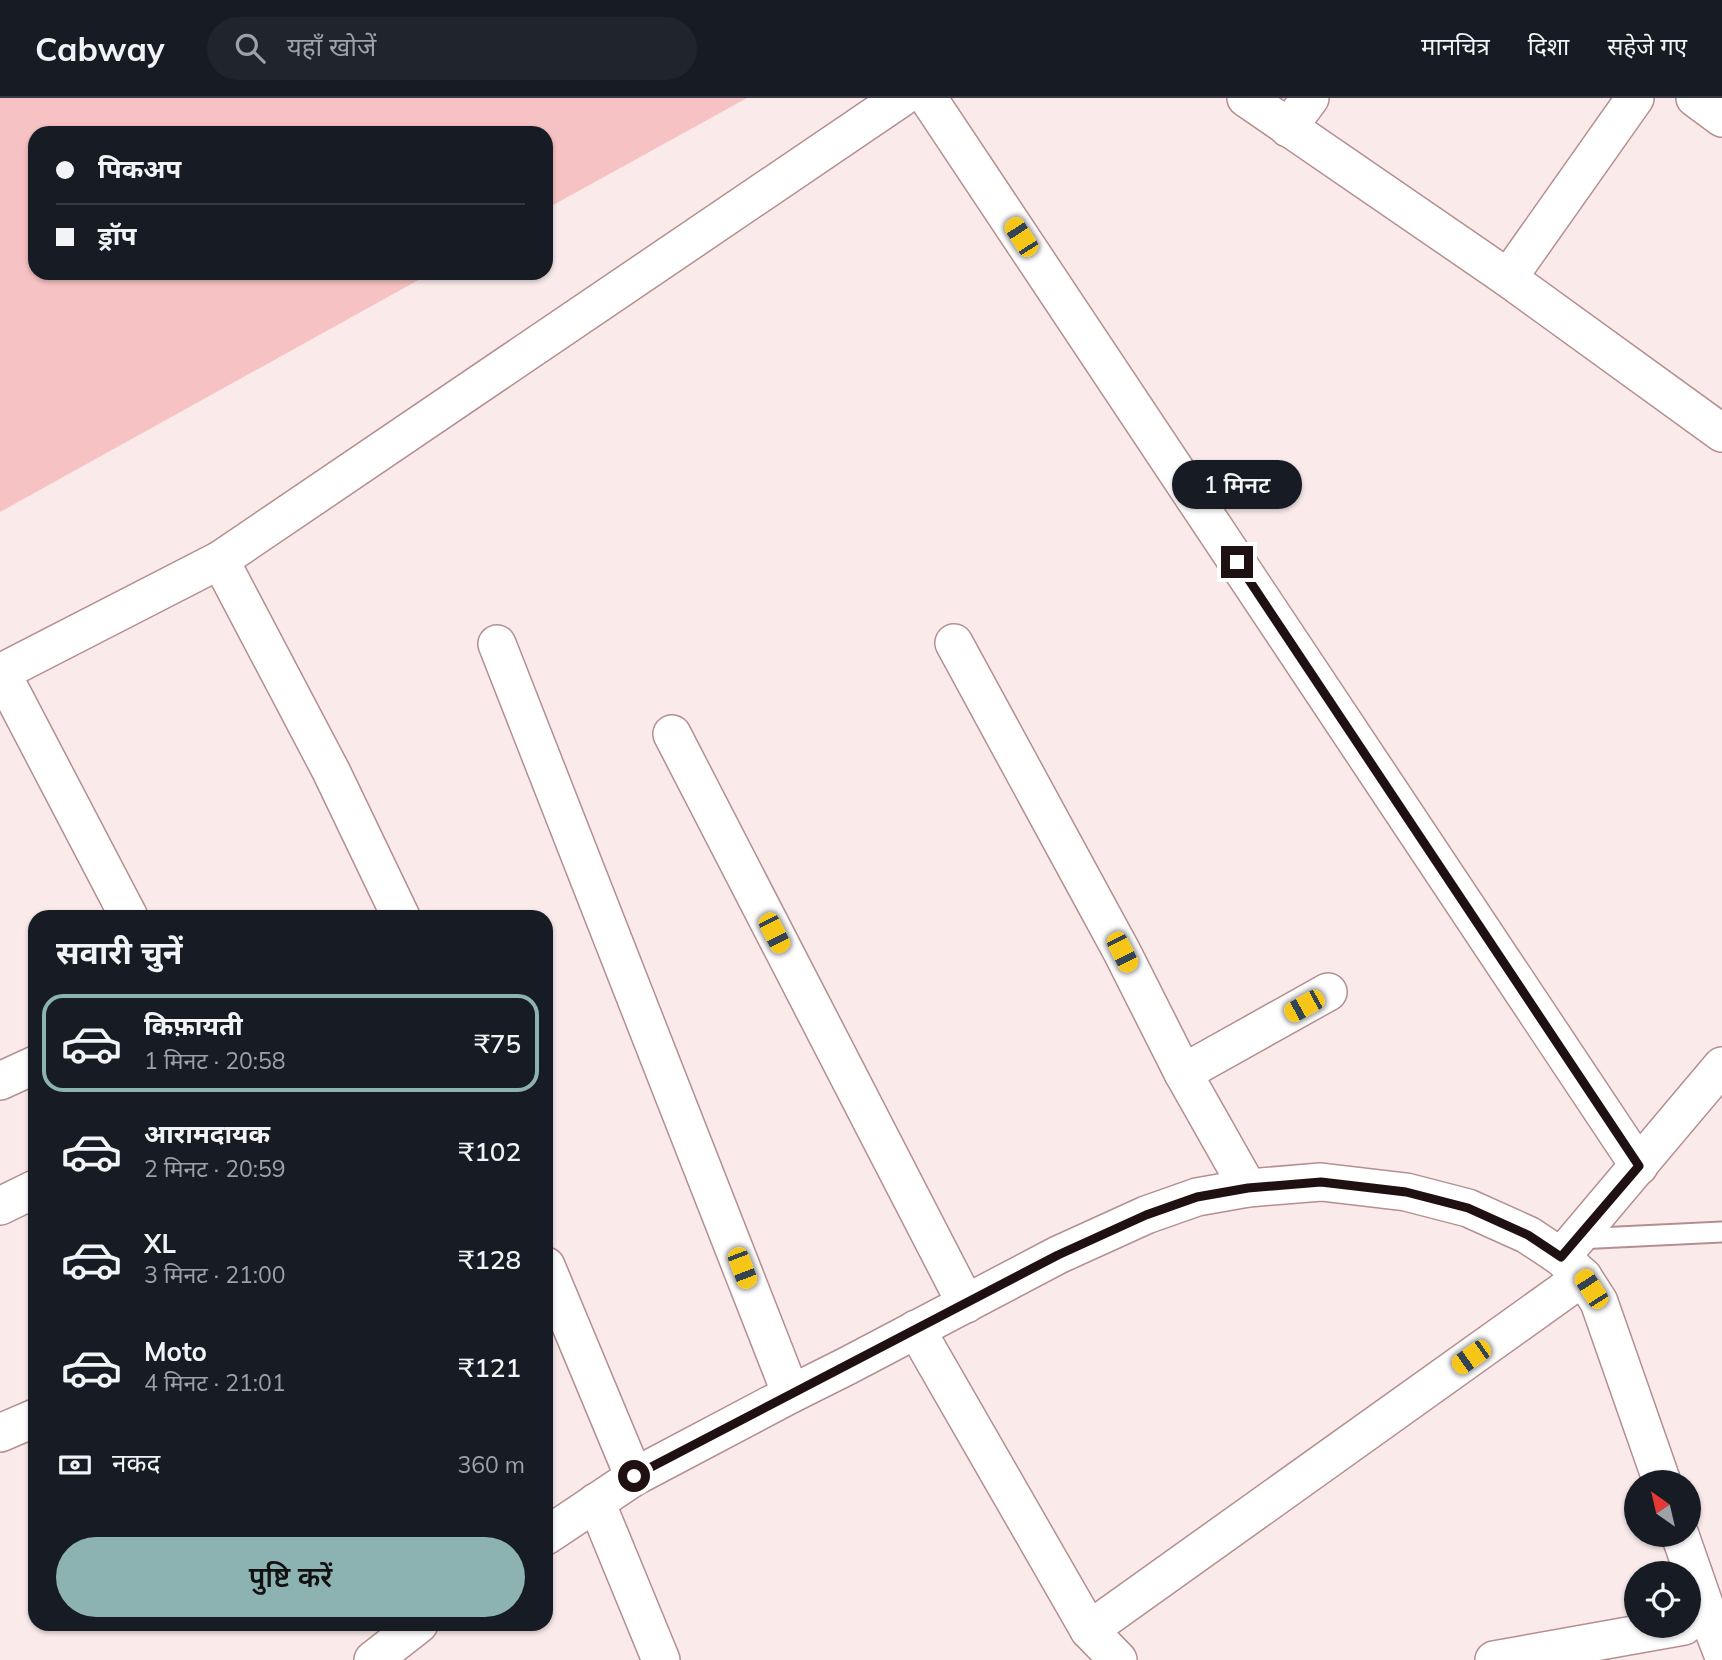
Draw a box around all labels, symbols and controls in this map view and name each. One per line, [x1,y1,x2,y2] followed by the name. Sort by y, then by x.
[207,17,697,80] search box
[35,28,165,69] text: Cabway
[231,29,269,67] icon: search
[287,30,376,63] text: यहाँ खोजें
[1421,31,1490,61] text: मानचित्र
[1528,31,1569,61] text: दिशा
[1607,31,1687,61] text: सहेजे गए
[98,152,181,185] text: पिकअप
[1001,214,1042,260] car
[98,219,136,252] text: ड्रॉप
[1172,461,1302,510] callout: 1 मिनट
[1204,470,1270,499] text: 1 मिनट
[1221,546,1253,578] route end
[756,910,793,956] car
[1104,929,1141,975] car
[56,932,183,972] text: सवारी चुनें
[1281,987,1328,1025] car
[144,1009,243,1042] text: किफ़ायती
[60,1012,123,1075] icon: car
[474,1027,521,1060] text: ₹75
[144,1046,286,1075] text: 1 मिनट · 20:58
[144,1117,270,1150] text: आरामदायक
[60,1120,123,1183] icon: car
[459,1135,521,1168] text: ₹102
[144,1154,286,1183] text: 2 मिनट · 20:59
[144,1227,176,1260] text: XL
[60,1228,123,1291] icon: car
[459,1243,521,1276] text: ₹128
[725,1245,760,1291] car
[144,1260,286,1289] text: 3 मिनट · 21:00
[1571,1266,1612,1312] car
[144,1335,207,1368] text: Moto
[60,1336,123,1399] icon: car
[1448,1336,1495,1378] car
[459,1351,521,1384] text: ₹121
[144,1368,286,1397] text: 4 मिनट · 21:01
[56,1446,94,1484] icon: cash
[112,1446,160,1479] text: नकद
[457,1450,525,1479] text: 360 m
[618,1460,650,1492] route start
[1624,1470,1701,1547] north arrow
[1624,1470,1701,1638] map controls
[56,1537,525,1617] button: पुष्टि करें
[1624,1561,1701,1638] button: locate

